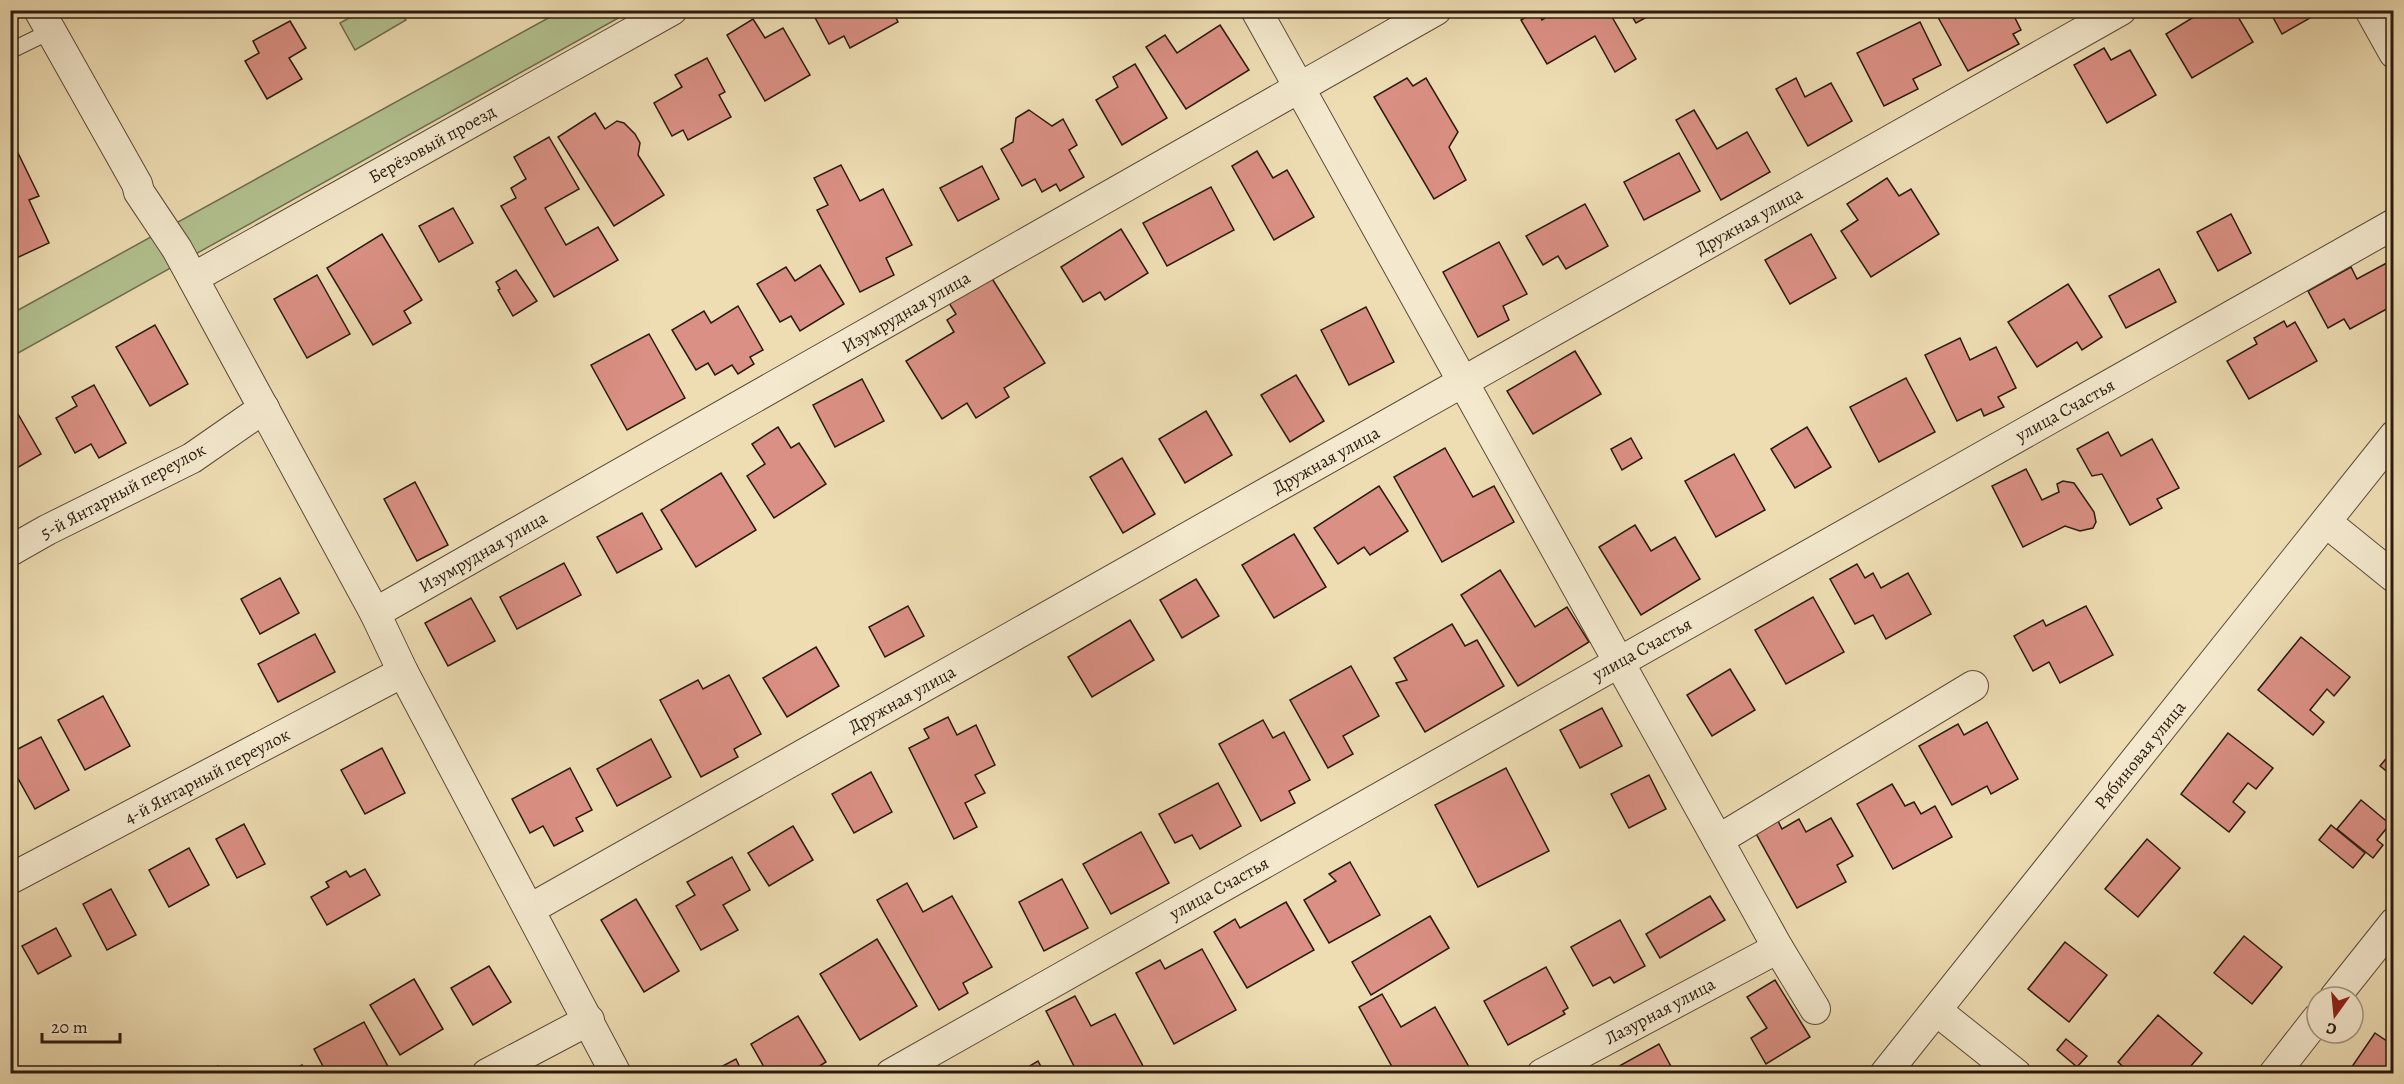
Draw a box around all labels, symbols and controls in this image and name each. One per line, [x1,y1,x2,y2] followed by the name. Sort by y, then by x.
[364,99,500,189] street label: Берёзовый проезд
[1691,181,1808,260] street label: Дружная улица
[837,265,975,359] street label: Изумрудная улица
[2010,373,2119,448] street label: улица Счастья
[1268,420,1385,499] street label: Дружная улица
[36,437,210,545] street label: 5-й Янтарный переулок
[414,505,552,599] street label: Изумрудная улица
[1587,612,1696,687] street label: улица Счастья
[844,659,961,738] street label: Дружная улица
[2089,695,2192,814] street label: Рябиновая улица
[120,722,294,830] street label: 4-й Янтарный переулок
[1164,851,1273,926] street label: улица Счастья
[1601,971,1720,1050] street label: Лазурная улица
[2305,985,2365,1045] north arrow
[42,1006,120,1044] scale bar
[51,1015,88,1039] text: 20 m
[2324,1017,2339,1040] text: С

